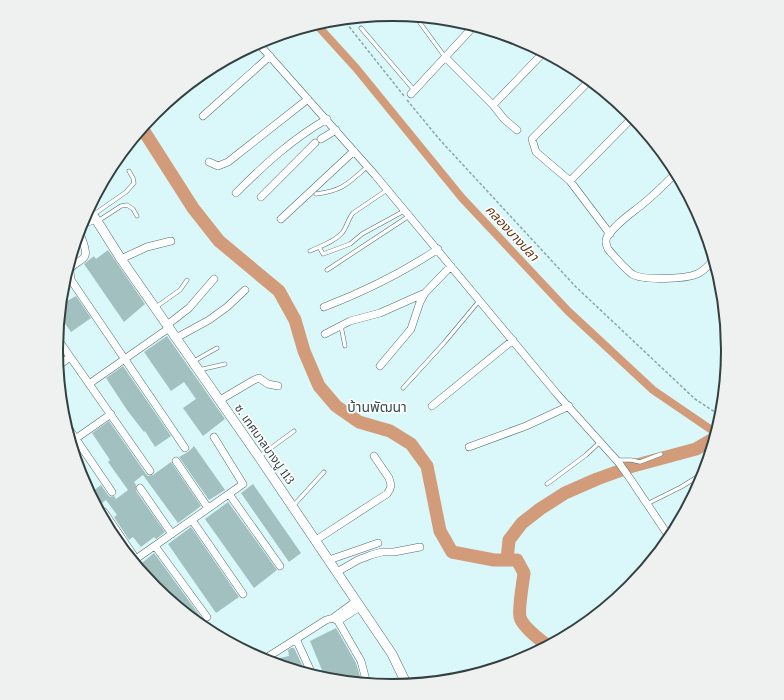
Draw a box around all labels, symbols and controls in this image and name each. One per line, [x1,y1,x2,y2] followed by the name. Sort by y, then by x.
[482,201,543,265] water label: คลองบางปลา
[347,398,407,416] district label: บ้านพัฒนา
[232,401,298,487] street label: ซ. เทศบาลบางปู 113

